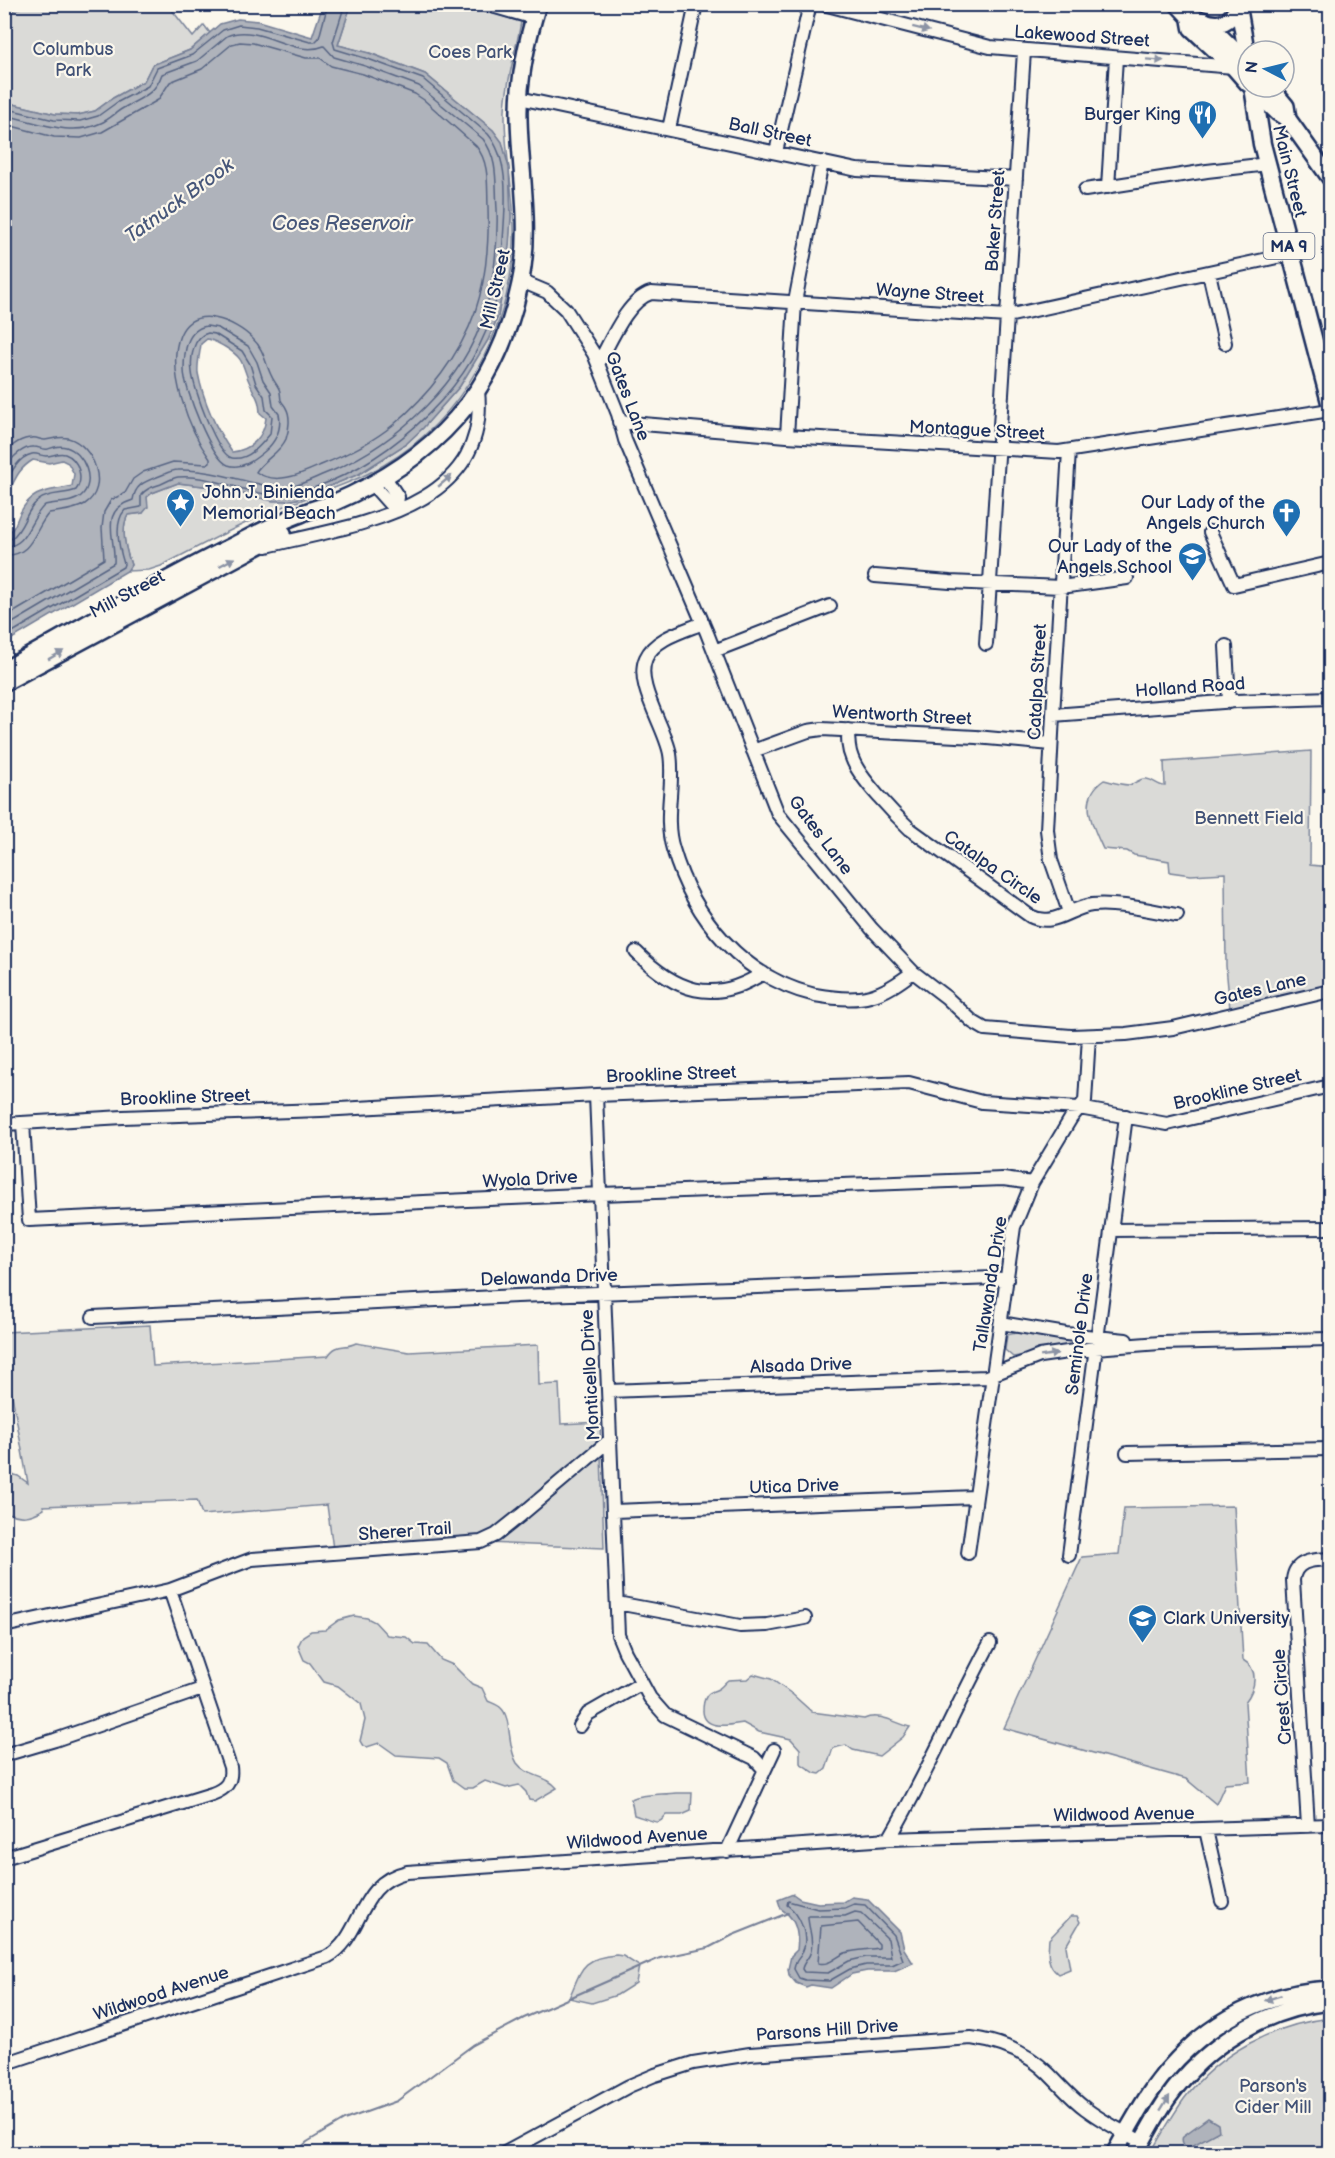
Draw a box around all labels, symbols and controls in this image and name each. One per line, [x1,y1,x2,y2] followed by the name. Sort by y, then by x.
[1013,21,1151,52] street label: Lakewood Street
[912,25,930,35] one-way arrow
[33,39,114,81] park label: Columbus Park
[1236,39,1296,99] north arrow
[428,42,512,63] park label: Coes Park
[1145,56,1164,65] one-way arrow
[1242,60,1263,74] text: N
[1186,98,1218,140] restaurant icon: Burger King
[1084,104,1181,125] place label: Burger King
[726,113,814,152] street label: Ball Street
[1268,123,1311,220] street label: Main Street
[120,153,240,248] water label: Tatnuck Brook
[981,169,1010,273] street label: Baker Street
[272,212,414,236] water label: Coes Reservoir
[1264,233,1314,259] road number: MA 9
[476,246,515,331] street label: Mill Street
[875,279,985,308] street label: Wayne Street
[601,349,654,444] street label: Gates Lane
[908,416,1046,445] street label: Montague Street
[437,475,452,488] one-way arrow
[202,482,336,524] place label: John J. Binienda Memorial Beach
[165,486,197,528] place icon: John J. Binienda Memorial Beach
[1141,492,1265,534] place label: Our Lady of the Angels Church
[1270,496,1302,538] church icon: Our Lady of the Angels Church
[1048,536,1172,578] place label: Our Lady of the Angels School
[1177,540,1209,582] school or university icon: Our Lady of the Angels School
[219,557,236,567] one-way arrow
[86,566,169,623] street label: Mill Street
[1024,623,1051,741] street label: Catalpa Street
[47,650,64,660] one-way arrow
[1134,673,1246,702] street label: Holland Road
[832,701,973,730] street label: Wentworth Street
[784,791,857,879] street label: Gates Lane
[1194,808,1304,829] park label: Bennett Field
[940,826,1046,909] street label: Catalpa Circle
[1212,969,1309,1010] street label: Gates Lane
[605,1062,737,1087] street label: Brookline Street
[1171,1064,1304,1114] street label: Brookline Street
[119,1085,251,1110] street label: Brookline Street
[482,1167,579,1192] street label: Wyola Drive
[969,1214,1012,1353] street label: Tallawanda Drive
[480,1265,618,1290] street label: Delawanda Drive
[1062,1272,1097,1396] street label: Seminole Drive
[577,1309,604,1441] street label: Monticello Drive
[1040,1351,1059,1360] one-way arrow
[750,1353,853,1378] street label: Alsada Drive
[749,1474,840,1499] street label: Utica Drive
[358,1518,452,1545] street label: Sherer Trail
[1126,1602,1158,1644] school or university icon: Clark University
[1163,1608,1290,1629] place label: Clark University
[1269,1648,1296,1746] street label: Crest Circle
[1053,1803,1195,1826] street label: Wildwood Avenue
[566,1823,709,1854] street label: Wildwood Avenue
[91,1962,232,2025] street label: Wildwood Avenue
[1264,1994,1282,2004] one-way arrow
[755,2015,899,2046] street label: Parsons Hill Drive
[1234,2076,1312,2118] park label: Parson's Cider Mill
[1160,2095,1171,2111] one-way arrow

